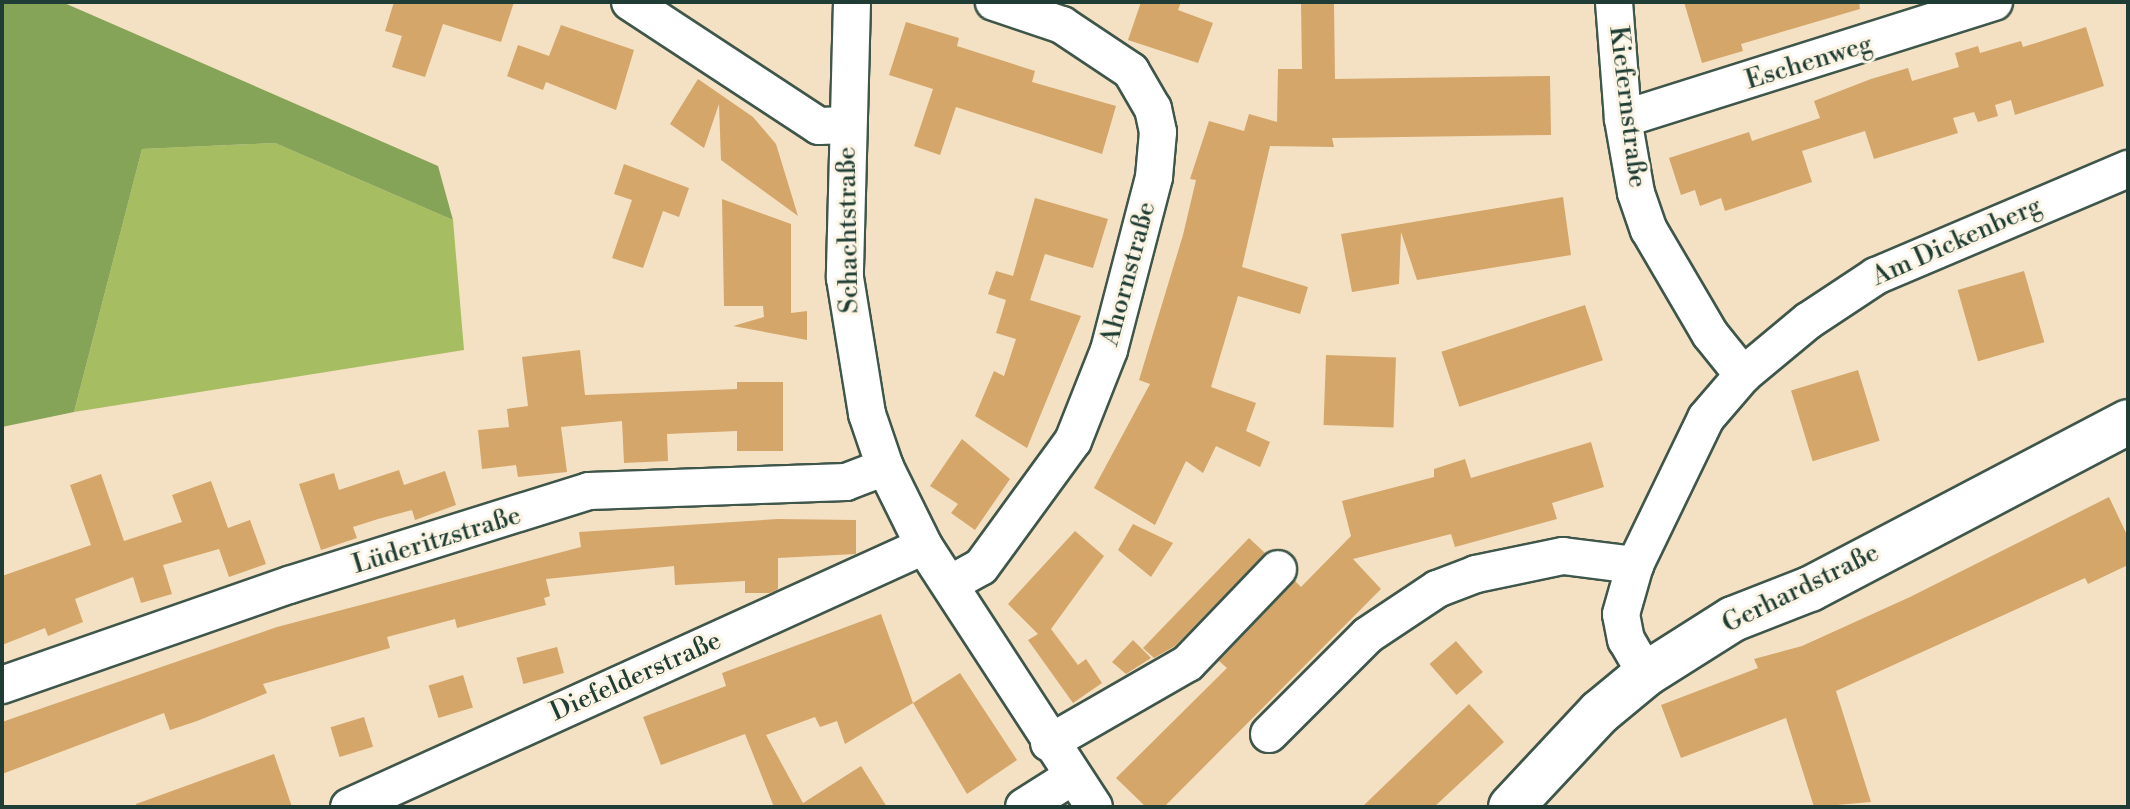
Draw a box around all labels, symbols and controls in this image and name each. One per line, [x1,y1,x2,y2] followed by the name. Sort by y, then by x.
[1602,24,1652,190] street label: Kiefernstraße
[1742,29,1876,97] street label: Eschenweg
[832,146,866,314] street label: Schachtstraße
[1867,191,2047,293] street label: Am Dickenberg
[1095,199,1163,349] street label: Ahornstraße
[349,501,525,581] street label: Lüderitzstraße
[1718,538,1884,640] street label: Gerhardstraße
[546,625,726,729] street label: Diefelderstraße

